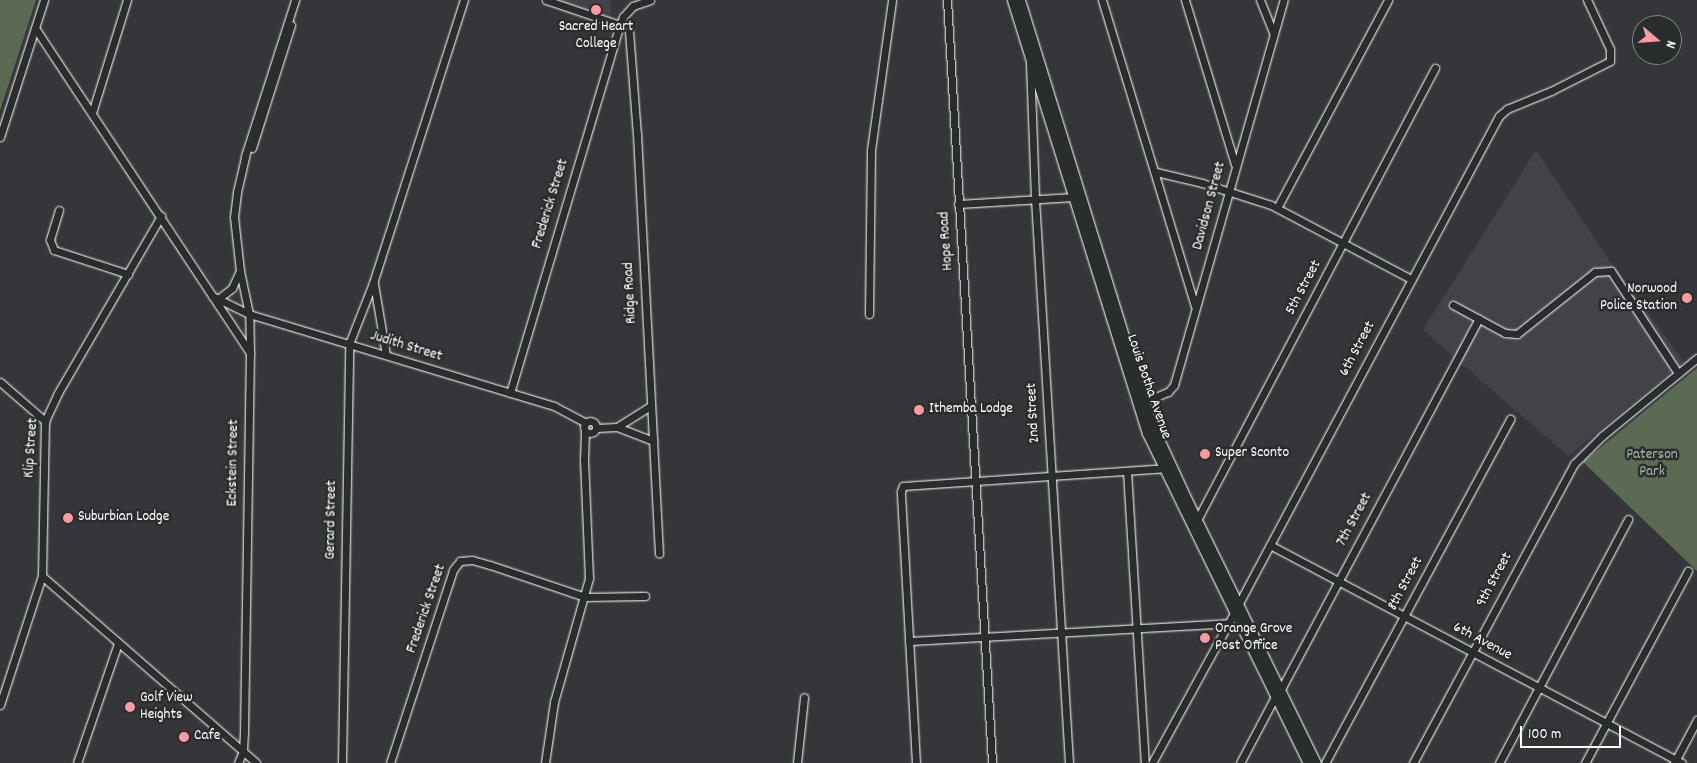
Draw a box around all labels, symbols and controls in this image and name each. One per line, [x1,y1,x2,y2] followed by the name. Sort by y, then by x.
[590,4,602,16] marker: Sacred Heart College
[1632,15,1682,65] north arrow
[559,18,633,53] place label: Sacred Heart College
[1660,38,1681,51] text: N
[529,157,573,251] street label: Frederick Street
[1190,160,1230,252] street label: Davidson Street
[936,211,958,271] street label: Hope Road
[1282,258,1326,318] street label: 5th Street
[620,262,642,324] street label: Ridge Road
[1600,280,1677,315] place label: Norwood Police Station
[1681,292,1693,304] marker: Norwood Police Station
[1336,318,1380,380] street label: 6th Street
[368,328,444,366] street label: Judith Street
[1122,332,1174,442] street label: Louis Botha Avenue
[1023,382,1045,444] street label: 2nd Street
[929,401,1013,419] place label: Ithemba Lodge
[913,404,925,416] marker: Ithemba Lodge
[21,417,43,479] street label: Klip Street
[224,419,244,507] street label: Eckstein Street
[1215,445,1289,463] place label: Super Sconto
[1626,446,1678,481] park label: Paterson Park
[1199,448,1211,460] marker: Super Sconto
[322,480,342,560] street label: Gerard Street
[1333,490,1377,550] street label: 7th Street
[78,509,169,527] place label: Suburbian Lodge
[62,512,74,524] marker: Suburbian Lodge
[1473,550,1517,610] street label: 9th Street
[1384,554,1428,614] street label: 8th Street
[403,562,451,656] street label: Frederick Street
[1449,619,1515,665] street label: 6th Avenue
[1215,620,1292,655] place label: Orange Grove Post Office
[1199,632,1211,644] marker: Orange Grove Post Office
[140,689,193,724] place label: Golf View Heights
[124,701,136,713] marker: Golf View Heights
[1522,716,1623,748] scale bar
[1528,724,1561,746] text: 100 m
[194,728,220,746] place label: Cafe
[178,731,190,743] marker: Cafe

